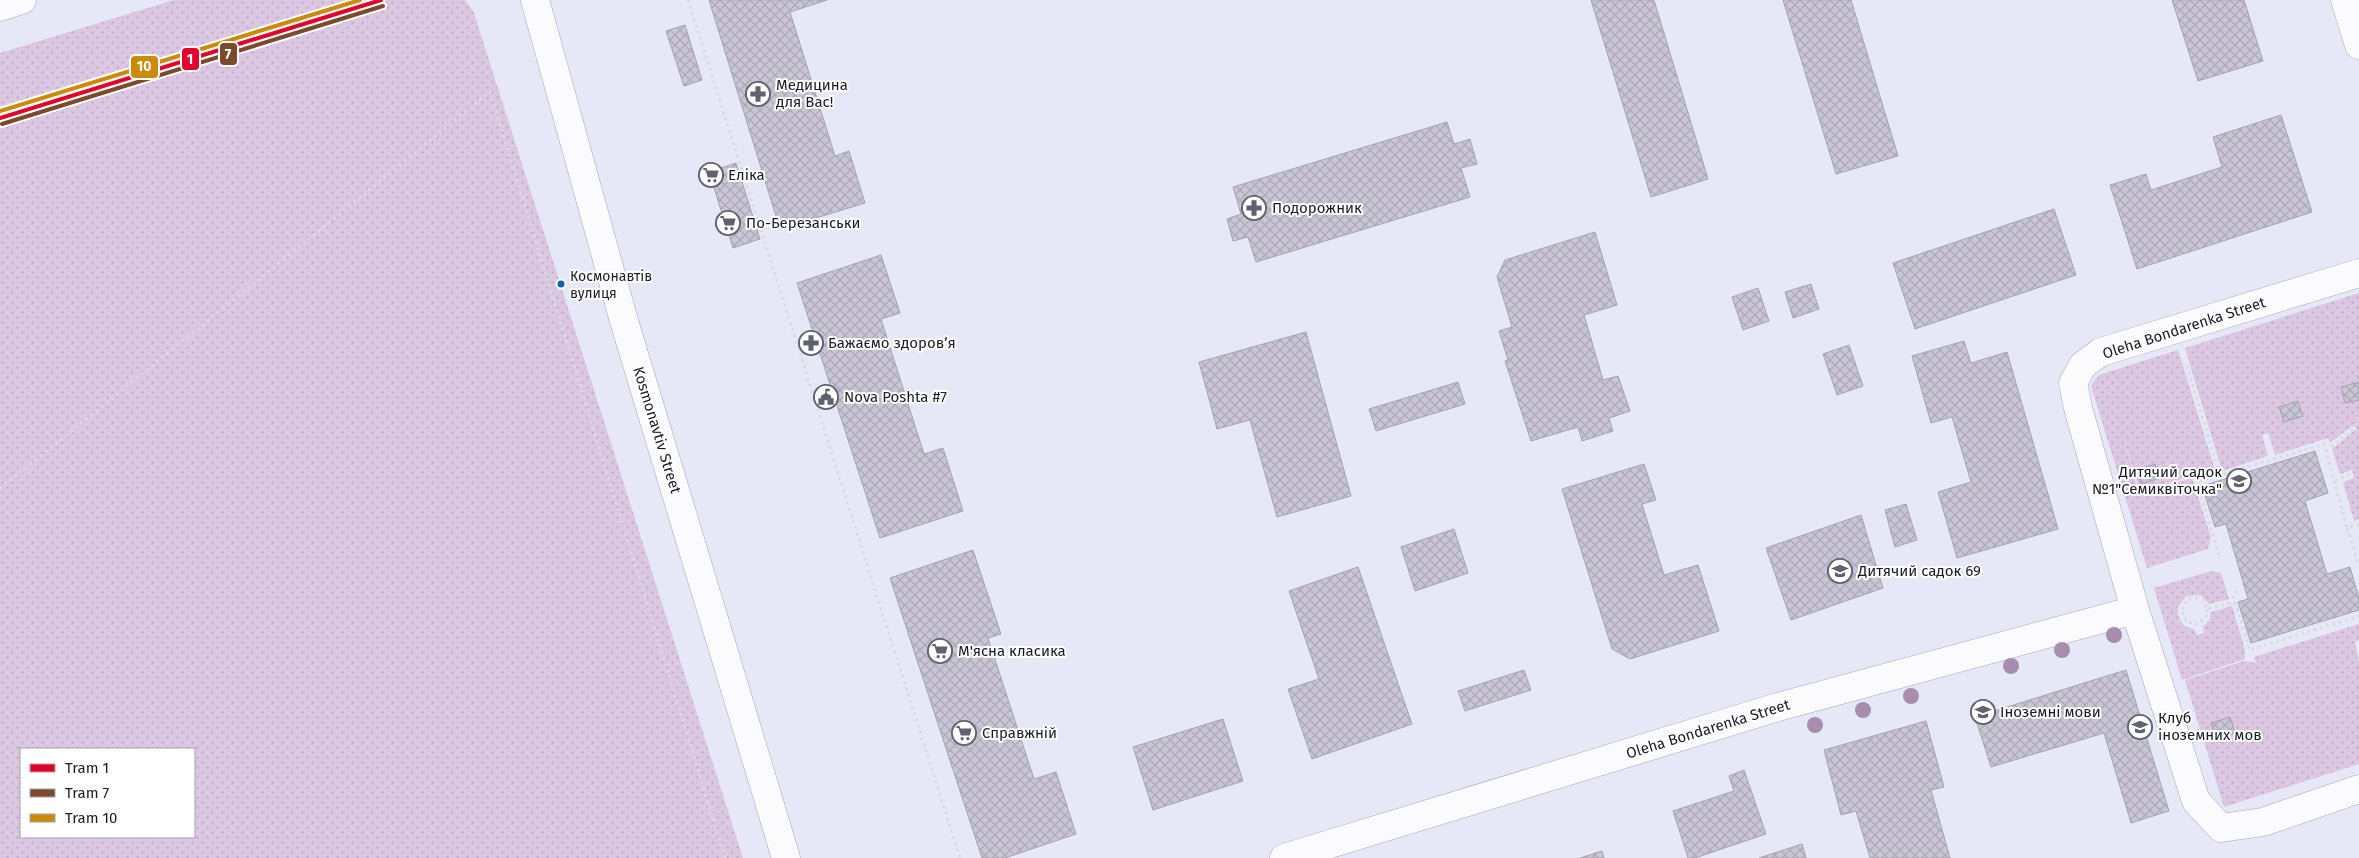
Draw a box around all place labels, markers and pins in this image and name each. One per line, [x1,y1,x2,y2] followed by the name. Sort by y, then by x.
[776,76,848,111] place label: Медицина для Вас!
[745,81,771,107] pharmacy icon: Медицина для Вас!
[698,162,724,188] supermarket icon: Еліка
[728,166,765,184] place label: Еліка
[1241,195,1267,221] pharmacy icon: Подорожник
[1272,199,1362,217] place label: Подорожник
[715,210,741,236] supermarket icon: По-Березанськи
[746,214,861,232] place label: По-Березанськи
[570,268,652,302] place label: Космонавтів вулиця
[556,279,566,289] marker: Космонавтів вулиця
[798,330,824,356] pharmacy icon: Бажаємо здоровʼя
[828,334,956,352] place label: Бажаємо здоровʼя
[813,384,839,410] public building icon: Nova Poshta #7
[844,388,947,406] place label: Nova Poshta #7
[2092,463,2222,498] place label: Дитячий садок №1"Семиквіточка"
[2226,468,2252,494] school or university icon: Дитячий садок №1"Семиквіточка"
[1827,558,1853,584] school or university icon: Дитячий садок 69
[1857,562,1981,580] place label: Дитячий садок 69
[927,638,953,664] supermarket icon: М'ясна класика
[958,642,1066,660] place label: М'ясна класика
[1970,699,1996,725] school or university icon: Іноземні мови
[2000,703,2101,721] place label: Іноземні мови
[2158,709,2262,744] place label: Клуб іноземних мов
[2127,714,2153,740] school or university icon: Клуб іноземних мов
[951,720,977,746] supermarket icon: Справжній
[982,724,1057,742] place label: Справжній

